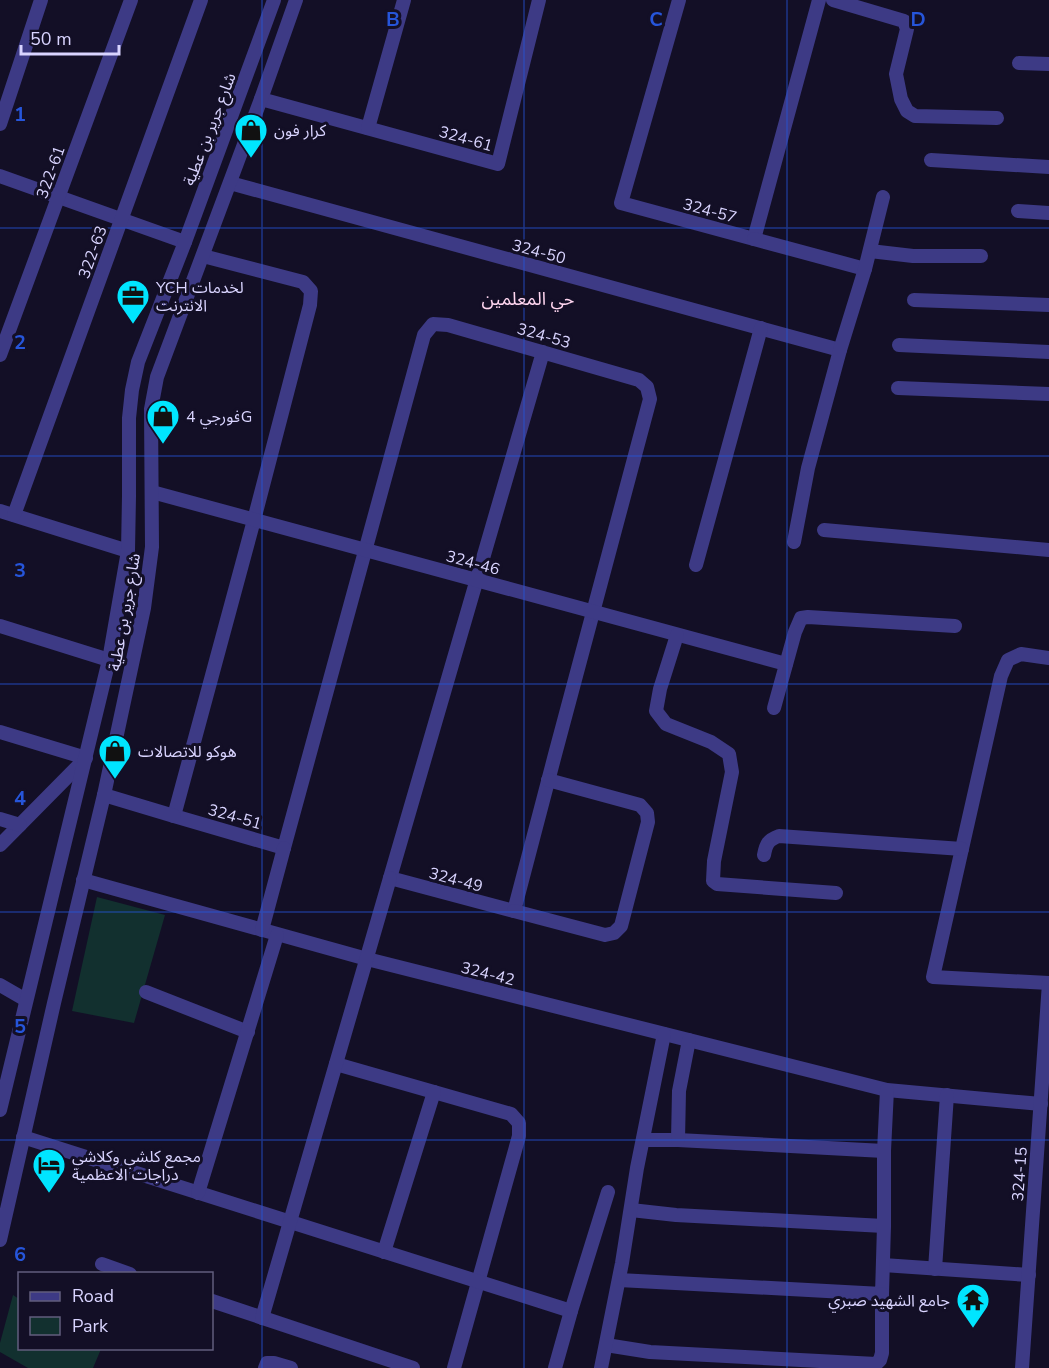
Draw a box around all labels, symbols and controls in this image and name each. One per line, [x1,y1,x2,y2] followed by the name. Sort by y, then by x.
[386,6,400,33] text: B
[649,6,663,33] text: C
[910,6,926,33] text: D
[21,18,118,56] scale bar
[30,27,72,51] text: 50 m
[178,70,242,189] street label: شارع جرير بن عطية
[14,101,26,128] text: 1
[233,112,269,159] shop icon: كرار فون
[274,120,326,142] place label: كرار فون
[436,121,495,157] street label: 324-61
[31,143,71,202] street label: 322-61
[680,193,739,229] street label: 324-57
[73,223,113,282] street label: 322-63
[509,234,568,270] street label: 324-50
[155,277,244,317] place label: YCH لخدمات الانترنت
[115,278,151,325] office icon: YCH لخدمات الانترنت
[482,287,574,312] district label: حي المعلمين
[514,318,573,354] street label: 324-53
[14,329,26,356] text: 2
[145,398,181,445] shop icon: فورجي 4G
[186,406,252,429] place label: فورجي 4G
[443,545,502,581] street label: 324-46
[104,552,147,673] street label: شارع جرير بن عطية
[14,557,26,584] text: 3
[97,733,133,780] shop icon: هوكو للاتصالات
[138,741,237,763] place label: هوكو للاتصالات
[14,785,26,812] text: 4
[205,799,264,835] street label: 324-51
[426,862,485,898] street label: 324-49
[459,957,517,991] street label: 324-42
[14,1013,26,1040] text: 5
[72,1146,201,1186] place label: مجمع كلشي وكلاشي دراجات الاعظمية
[1007,1146,1033,1202] street label: 324-15
[31,1147,67,1194] hotel icon: مجمع كلشي وكلاشي دراجات الاعظمية
[14,1241,26,1268] text: 6
[18,1272,213,1350] legend
[955,1282,991,1329] temple icon: جامع الشهيد صبري
[72,1284,114,1308] text: Road
[828,1290,950,1313] place label: جامع الشهيد صبري
[72,1314,109,1338] text: Park

